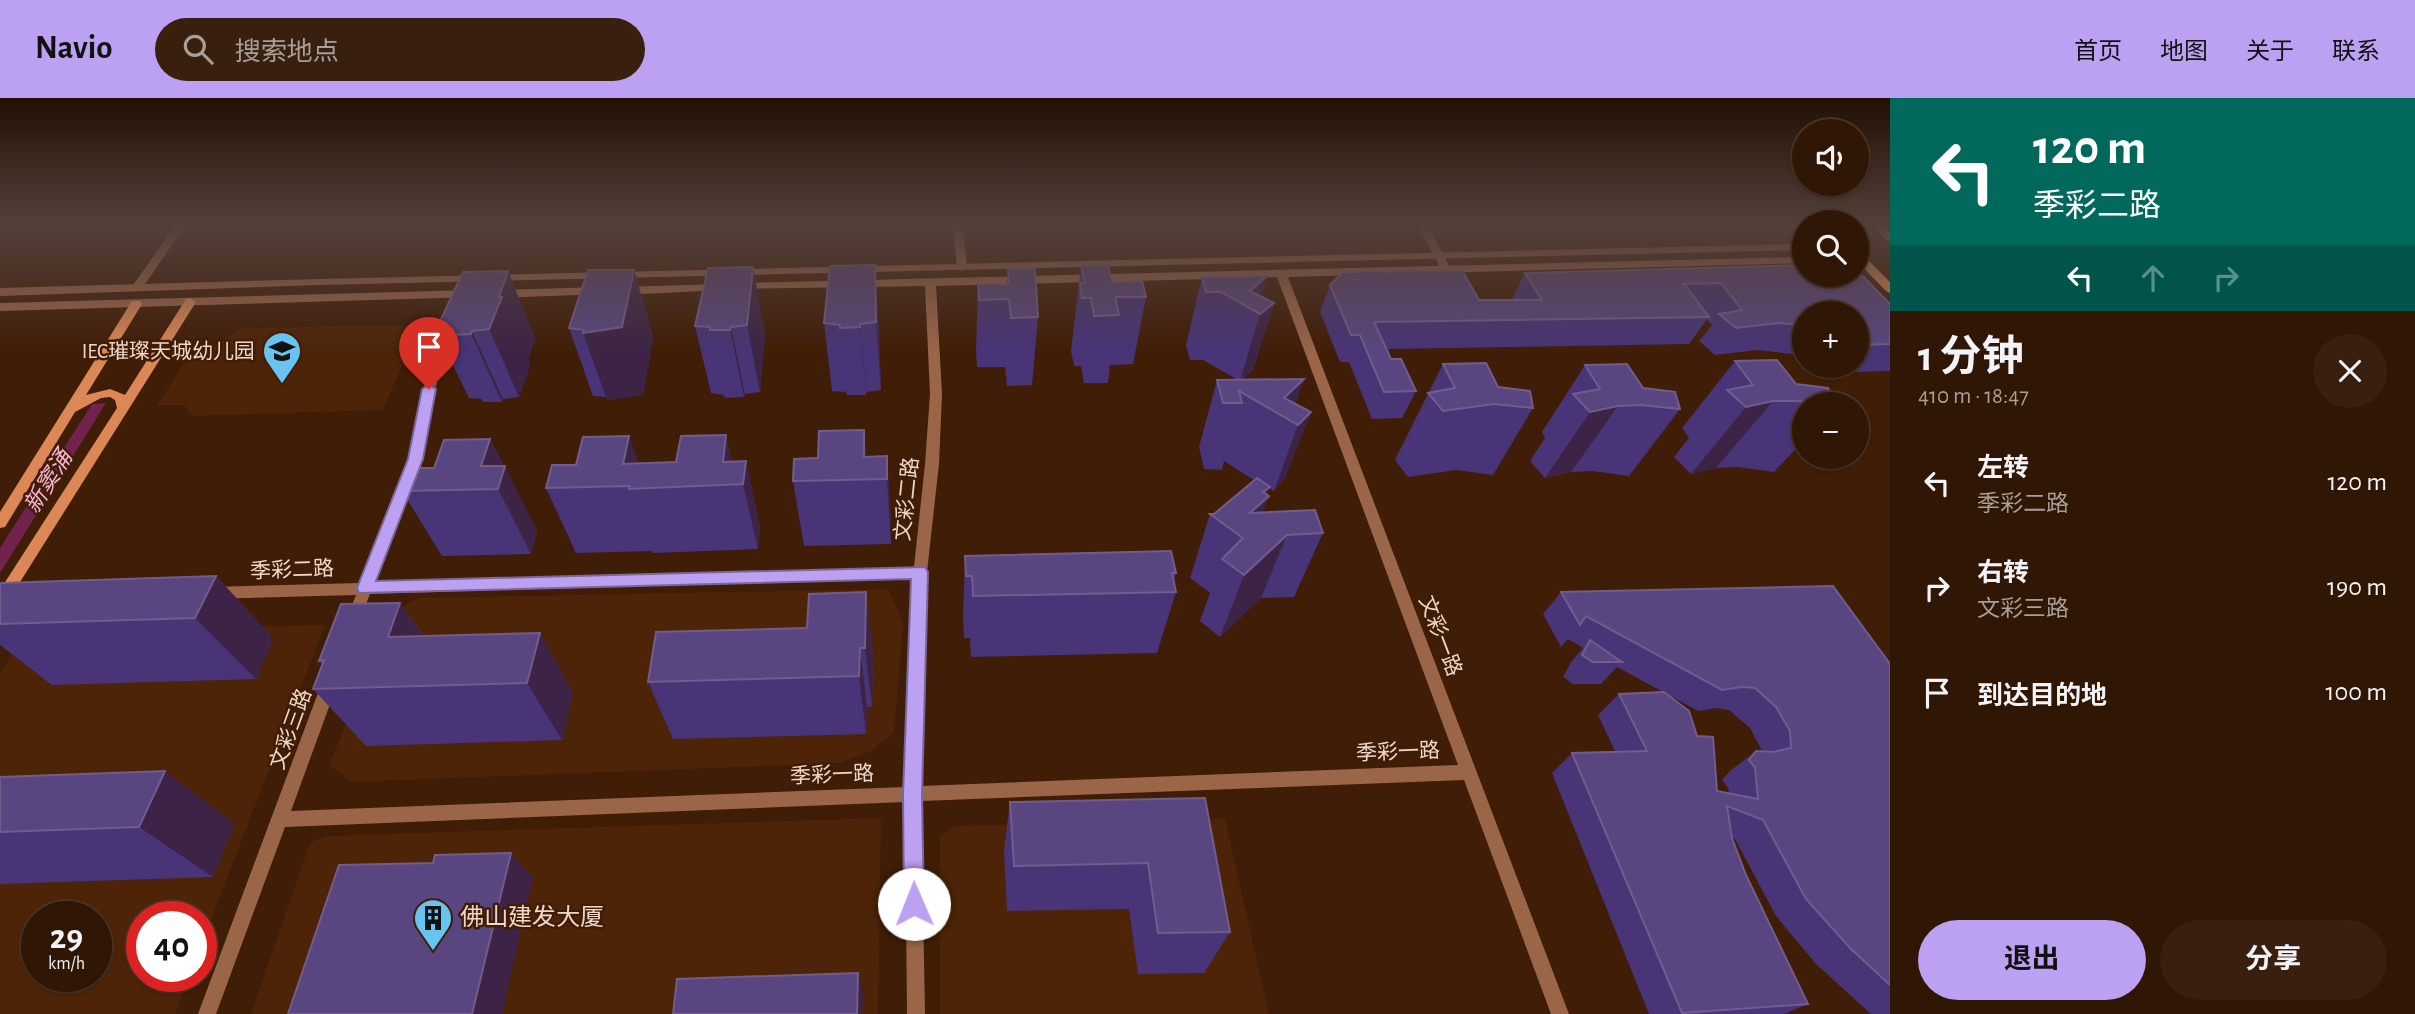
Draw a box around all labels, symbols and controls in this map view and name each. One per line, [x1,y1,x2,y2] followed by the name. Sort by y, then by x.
[155,18,645,81] search box
[179,30,217,68] icon: search
[35,32,113,65] text: Navio
[235,39,339,65] text: 搜索地点
[2074,40,2122,64] text: 首页
[2160,40,2208,64] text: 地图
[2246,40,2294,64] text: 关于
[2332,40,2380,64] text: 联系
[1792,119,1869,469] map controls
[1792,119,1869,196] button: sound
[2033,124,2146,173] text: 120 m
[1918,126,2009,217] icon: left
[2033,190,2161,222] text: 季彩二路
[1792,210,1869,287] button: search
[2061,259,2099,297] icon: left
[2134,259,2172,297] icon: ahead
[2207,259,2245,297] icon: right
[1792,301,1869,378] button: +
[399,317,459,389] pin
[410,328,448,366] icon: arrive
[261,330,303,385] school or university icon: IEC璀璨天城幼儿园
[2313,334,2387,408] button: close
[1918,336,2023,378] text: 1 分钟
[82,340,255,362] place label: IEC璀璨天城幼儿园
[1918,385,2029,408] text: 410 m · 18:47
[1792,392,1869,469] button: −
[19,443,79,517] water label: 新窦涌
[1977,455,2029,481] text: 左转
[891,456,922,542] street label: 文彩二路
[1918,464,1956,502] icon: left
[2327,469,2387,495] text: 120 m
[1977,493,2069,516] text: 季彩二路
[250,557,334,582] street label: 季彩二路
[1977,560,2029,586] text: 右转
[1918,569,1956,607] icon: right
[2327,574,2387,600] text: 190 m
[1415,593,1466,679] street label: 文彩一路
[1977,598,2069,621] text: 文彩三路
[1918,674,1956,712] icon: arrive
[2326,679,2387,705] text: 100 m
[1977,683,2107,709] text: 到达目的地
[266,686,315,772] street label: 文彩三路
[1356,739,1440,764] street label: 季彩一路
[790,762,874,787] street label: 季彩一路
[877,867,951,941] position arrow
[412,897,454,952] building icon: 佛山建发大厦
[126,901,217,992] speed limit sign: 40
[460,904,604,930] place label: 佛山建发大厦
[50,920,83,955] text: 29
[1918,920,2146,1000] button: 退出
[2160,920,2387,1000] button: 分享
[48,955,85,973] text: km/h

